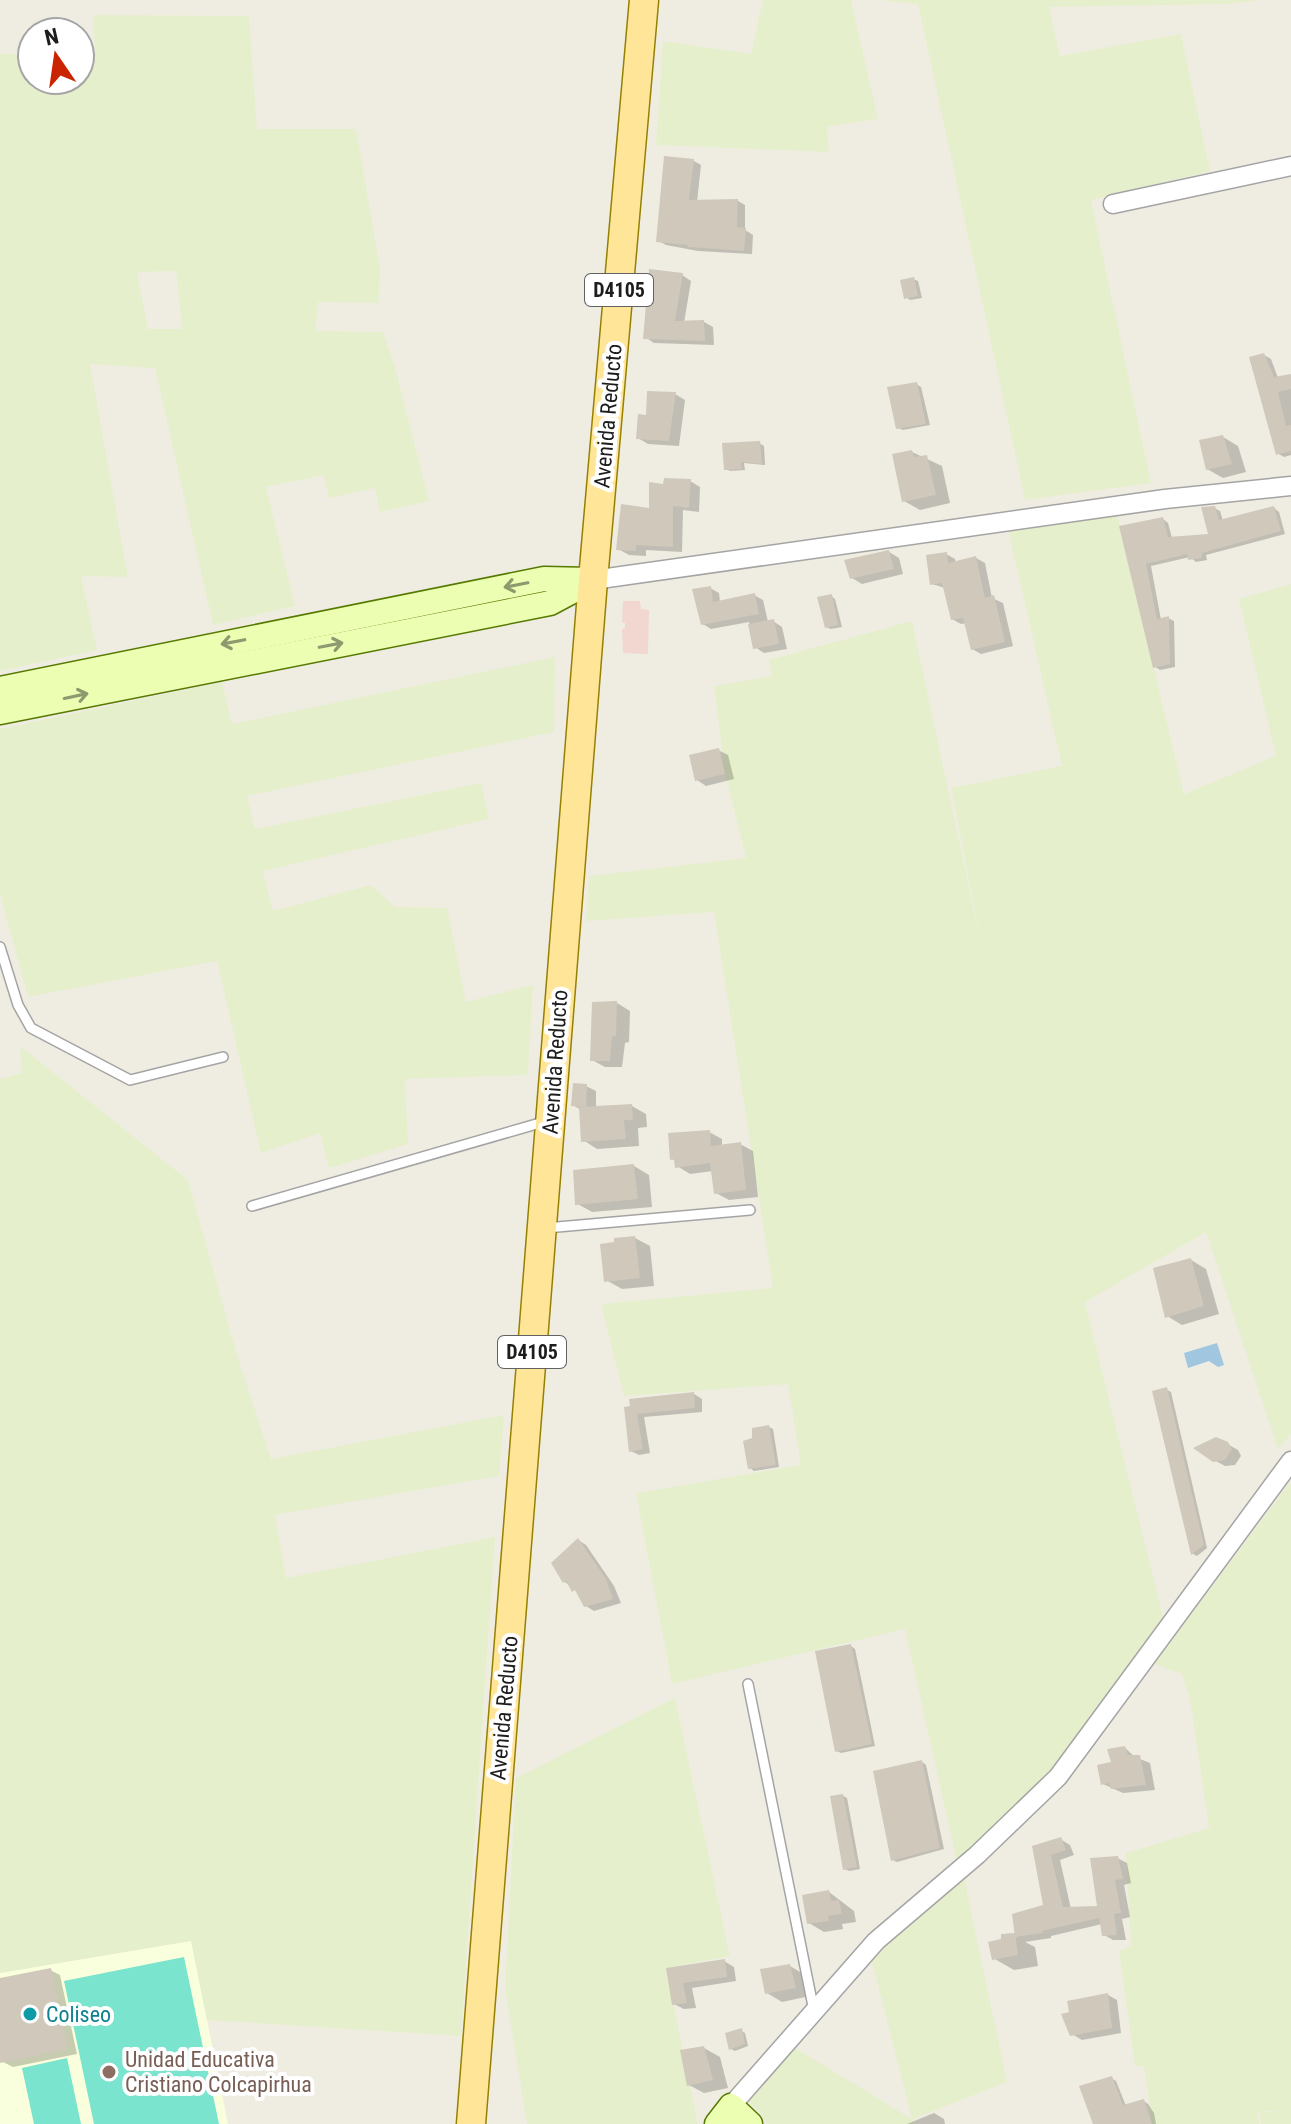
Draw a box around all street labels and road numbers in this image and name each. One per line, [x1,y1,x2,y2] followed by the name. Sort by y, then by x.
[585,274,653,306] road number: D4105
[589,343,627,489] street label: Avenida Reducto
[537,989,573,1135] street label: Avenida Reducto
[498,1336,566,1368] road number: D4105
[485,1635,523,1781] street label: Avenida Reducto

